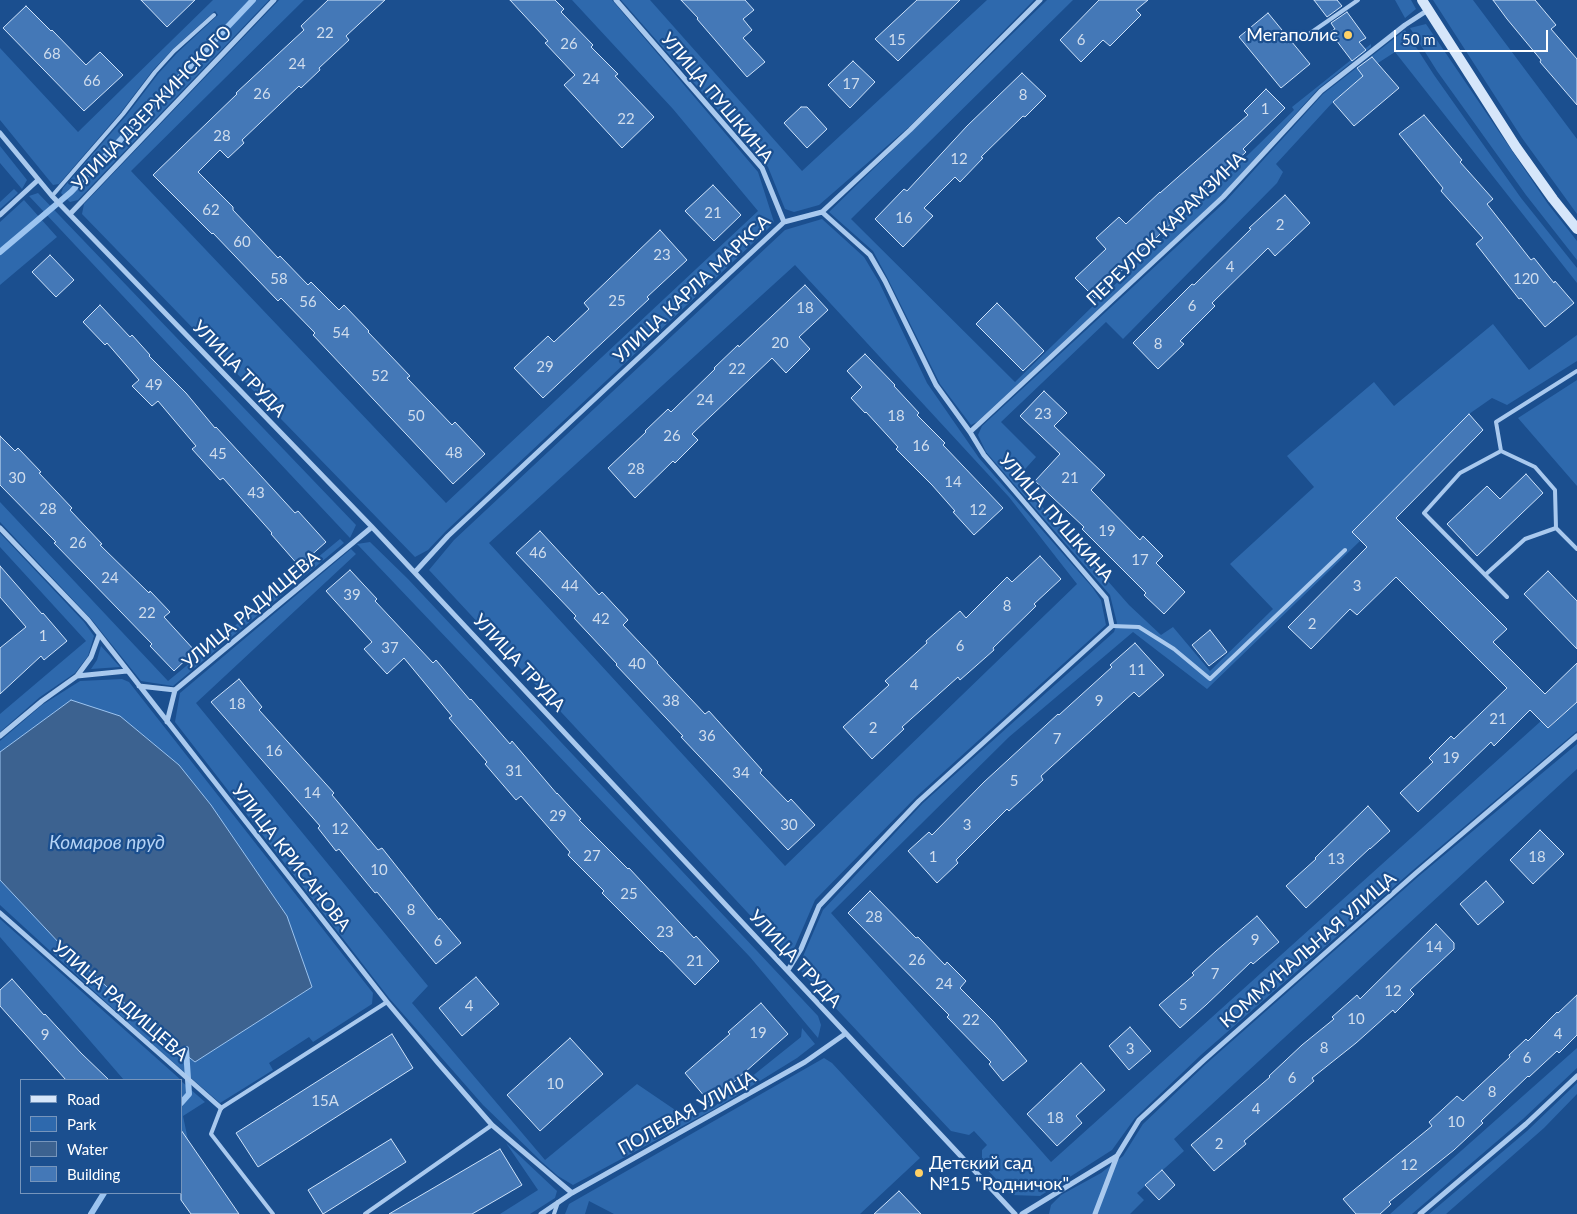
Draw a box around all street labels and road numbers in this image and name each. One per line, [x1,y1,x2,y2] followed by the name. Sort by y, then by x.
[68,21,236,195] street label: УЛИЦА ДЗЕРЖИНСКОГО
[656,28,778,168] street label: УЛИЦА ПУШКИНА
[1082,148,1250,310] street label: ПЕРЕУЛОК КАРАМЗИНА
[609,211,775,367] street label: УЛИЦА КАРЛА МАРКСА
[188,316,290,422] street label: УЛИЦА ТРУДА
[994,449,1118,587] street label: УЛИЦА ПУШКИНА
[178,546,324,674] street label: УЛИЦА РАДИЩЕВА
[468,610,570,716] street label: УЛИЦА ТРУДА
[227,780,355,936] street label: УЛИЦА КРИСАНОВА
[1215,868,1401,1032] street label: КОММУНАЛЬНАЯ УЛИЦА
[744,906,846,1012] street label: УЛИЦА ТРУДА
[48,936,192,1066] street label: УЛИЦА РАДИЩЕВА
[614,1066,760,1160] street label: ПОЛЕВАЯ УЛИЦА

